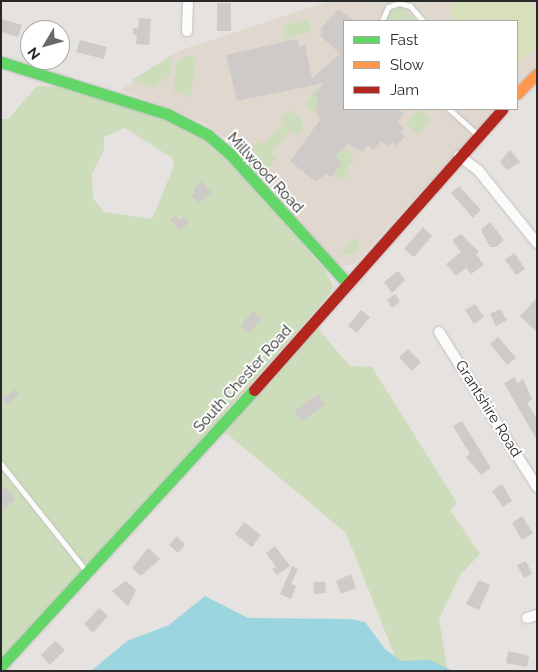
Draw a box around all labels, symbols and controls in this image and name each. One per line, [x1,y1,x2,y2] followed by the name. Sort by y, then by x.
[20,20,70,70] north arrow
[343,20,518,110] legend
[390,31,418,49] text: Fast
[24,44,43,63] text: N
[390,56,424,74] text: Slow
[390,81,419,99] text: Jam
[223,129,307,217] street label: Millwood Road
[190,322,296,436] street label: South Chester Road
[451,357,525,461] street label: Grantshire Road

